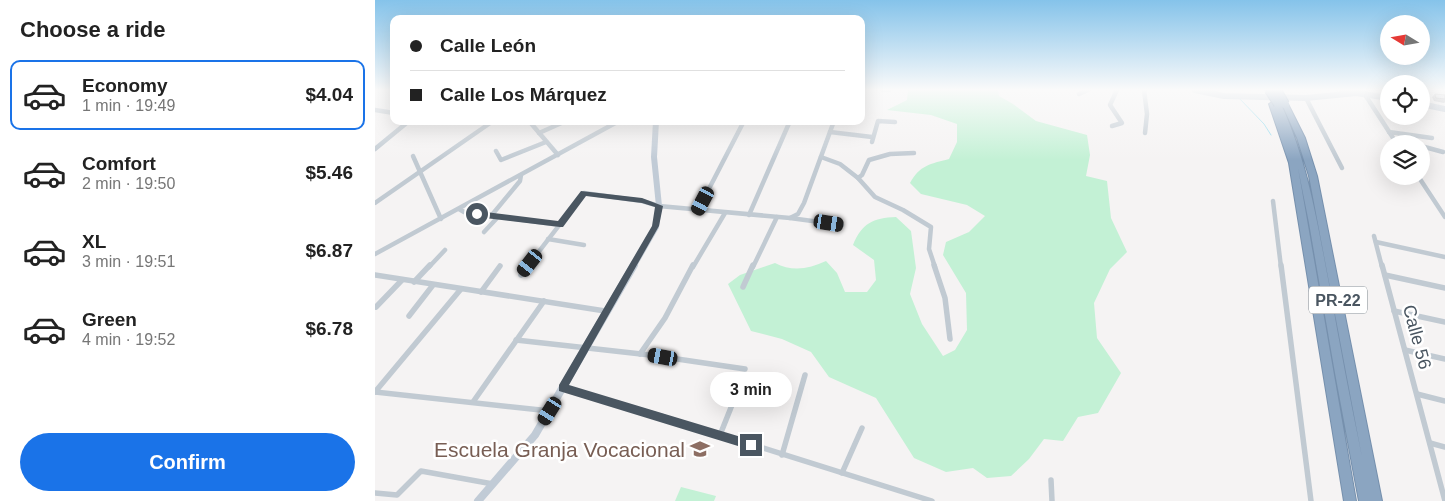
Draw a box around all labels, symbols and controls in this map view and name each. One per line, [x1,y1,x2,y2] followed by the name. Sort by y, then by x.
[1380,15,1430,65] north arrow
[1380,15,1430,185] map controls
[20,17,165,42] text: Choose a ride
[440,35,536,56] text: Calle León
[22,73,67,118] icon: car
[82,75,168,96] text: Economy
[1380,75,1430,125] button: locate
[305,84,353,105] text: $4.04
[440,84,607,105] text: Calle Los Márquez
[82,97,175,114] text: 1 min · 19:49
[1380,135,1430,185] button: layers
[22,151,67,196] icon: car
[82,153,156,174] text: Comfort
[305,162,353,183] text: $5.46
[82,175,175,192] text: 2 min · 19:50
[689,184,716,218] car
[466,203,488,225] route start
[813,213,844,233] car
[22,229,67,274] icon: car
[82,231,106,252] text: XL
[305,240,353,261] text: $6.87
[514,247,545,279] car
[82,253,175,270] text: 3 min · 19:51
[1309,286,1367,314] road number: PR-22
[1399,303,1435,371] street label: Calle 56
[22,307,67,352] icon: car
[82,309,137,330] text: Green
[305,318,353,339] text: $6.78
[82,331,175,348] text: 4 min · 19:52
[646,347,679,367] car
[710,372,792,408] callout: 3 min
[730,381,772,398] text: 3 min
[535,394,564,428] car
[20,433,355,491] button: Confirm
[740,434,762,456] route end
[434,438,685,461] place label: Escuela Granja Vocacional
[689,438,711,460] school or university icon: Escuela Granja Vocacional

